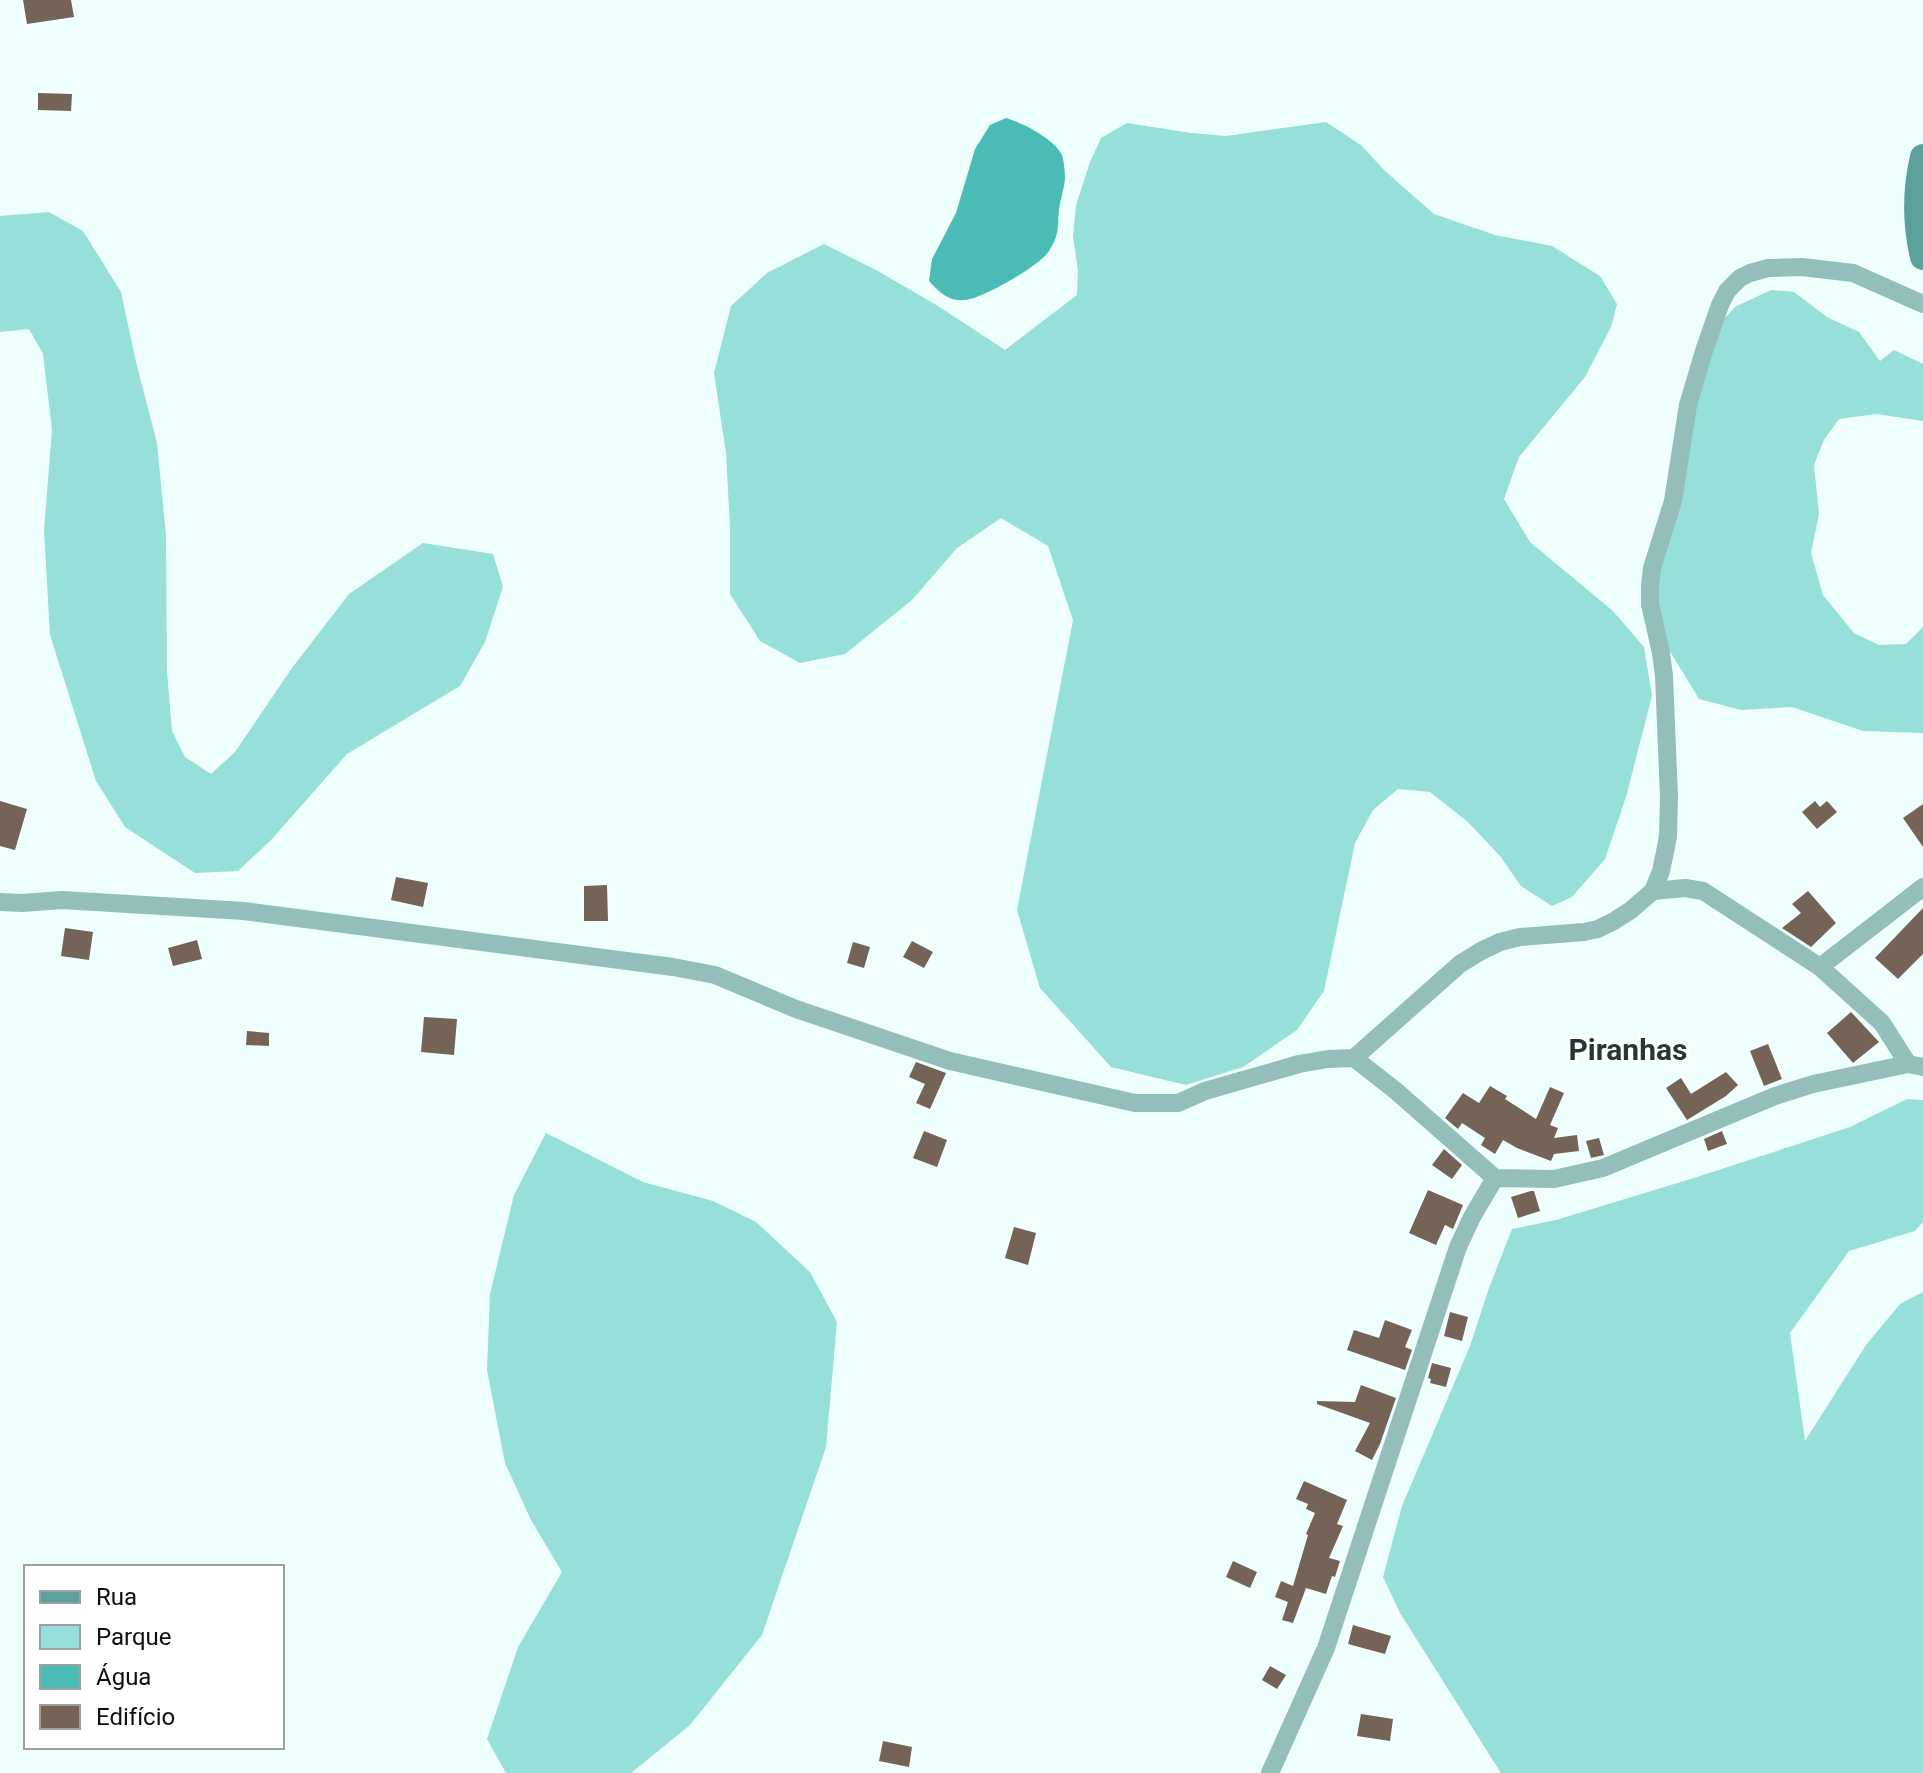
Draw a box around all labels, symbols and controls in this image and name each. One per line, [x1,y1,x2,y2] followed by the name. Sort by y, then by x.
[1569,1032,1687,1067] district label: Piranhas
[24,1565,284,1749] legend
[96,1583,137,1611] text: Rua
[96,1623,172,1651] text: Parque
[96,1663,151,1691] text: Água
[96,1703,175,1731] text: Edifício

